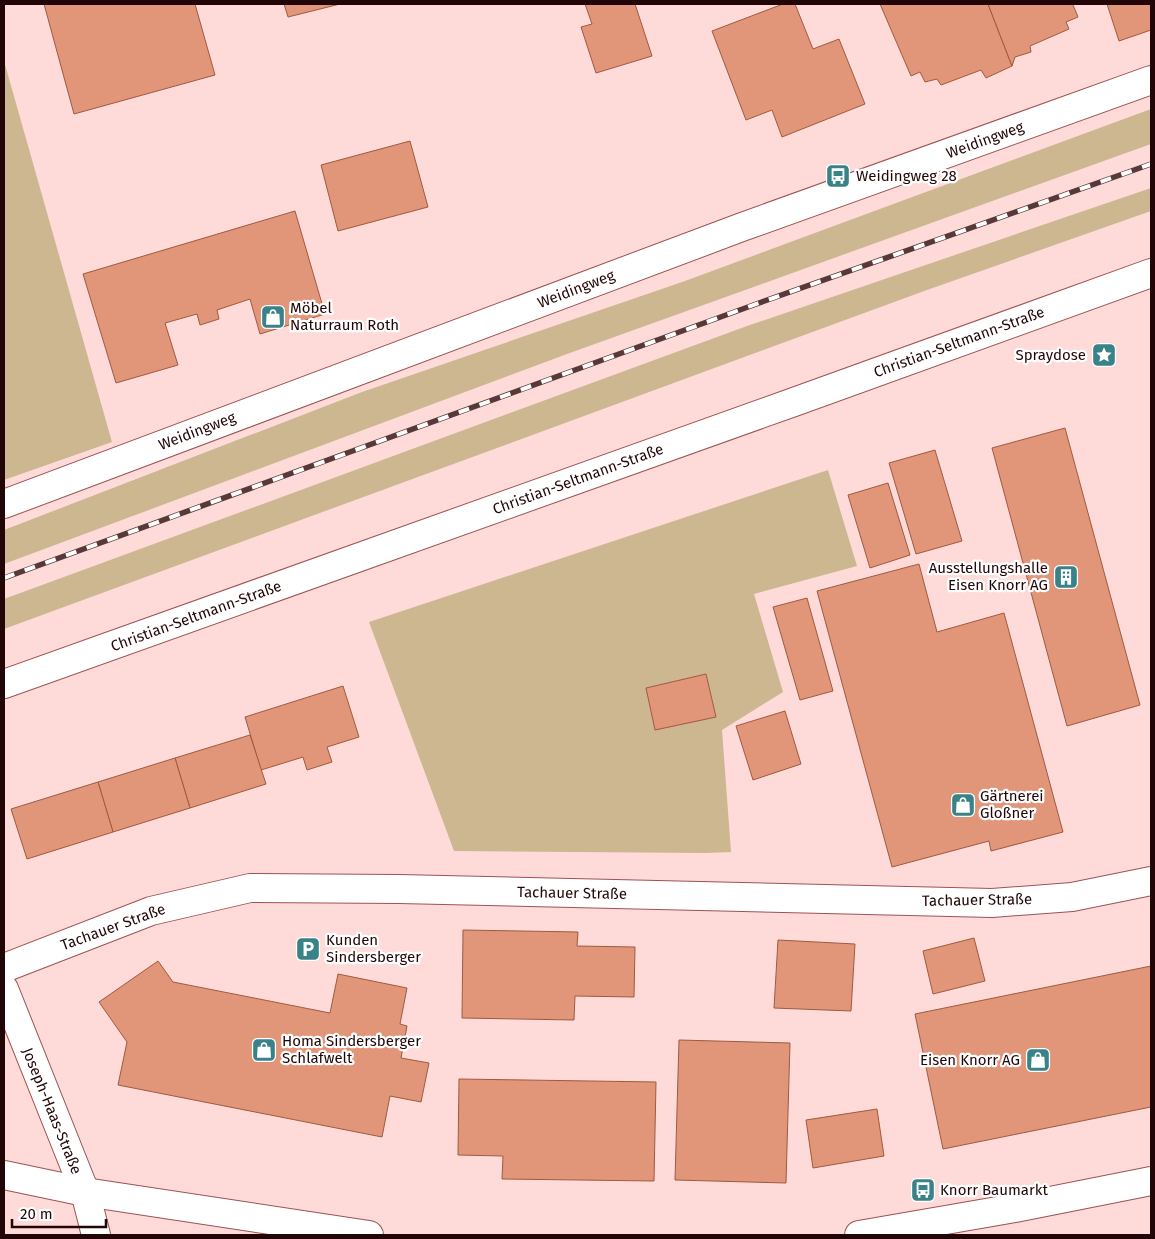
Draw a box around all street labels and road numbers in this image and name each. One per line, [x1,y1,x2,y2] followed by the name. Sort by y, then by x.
[944,118,1026,162] street label: Weidingweg
[535,266,617,312] street label: Weidingweg
[871,303,1047,381] street label: Christian-Seltmann-Straße
[156,408,238,454] street label: Weidingweg
[490,440,666,518] street label: Christian-Seltmann-Straße
[108,577,284,655] street label: Christian-Seltmann-Straße
[517,883,627,903] street label: Tachauer Straße
[922,890,1032,910] street label: Tachauer Straße
[58,900,168,954] street label: Tachauer Straße
[18,1045,86,1177] street label: Joseph-Haas-Straße

